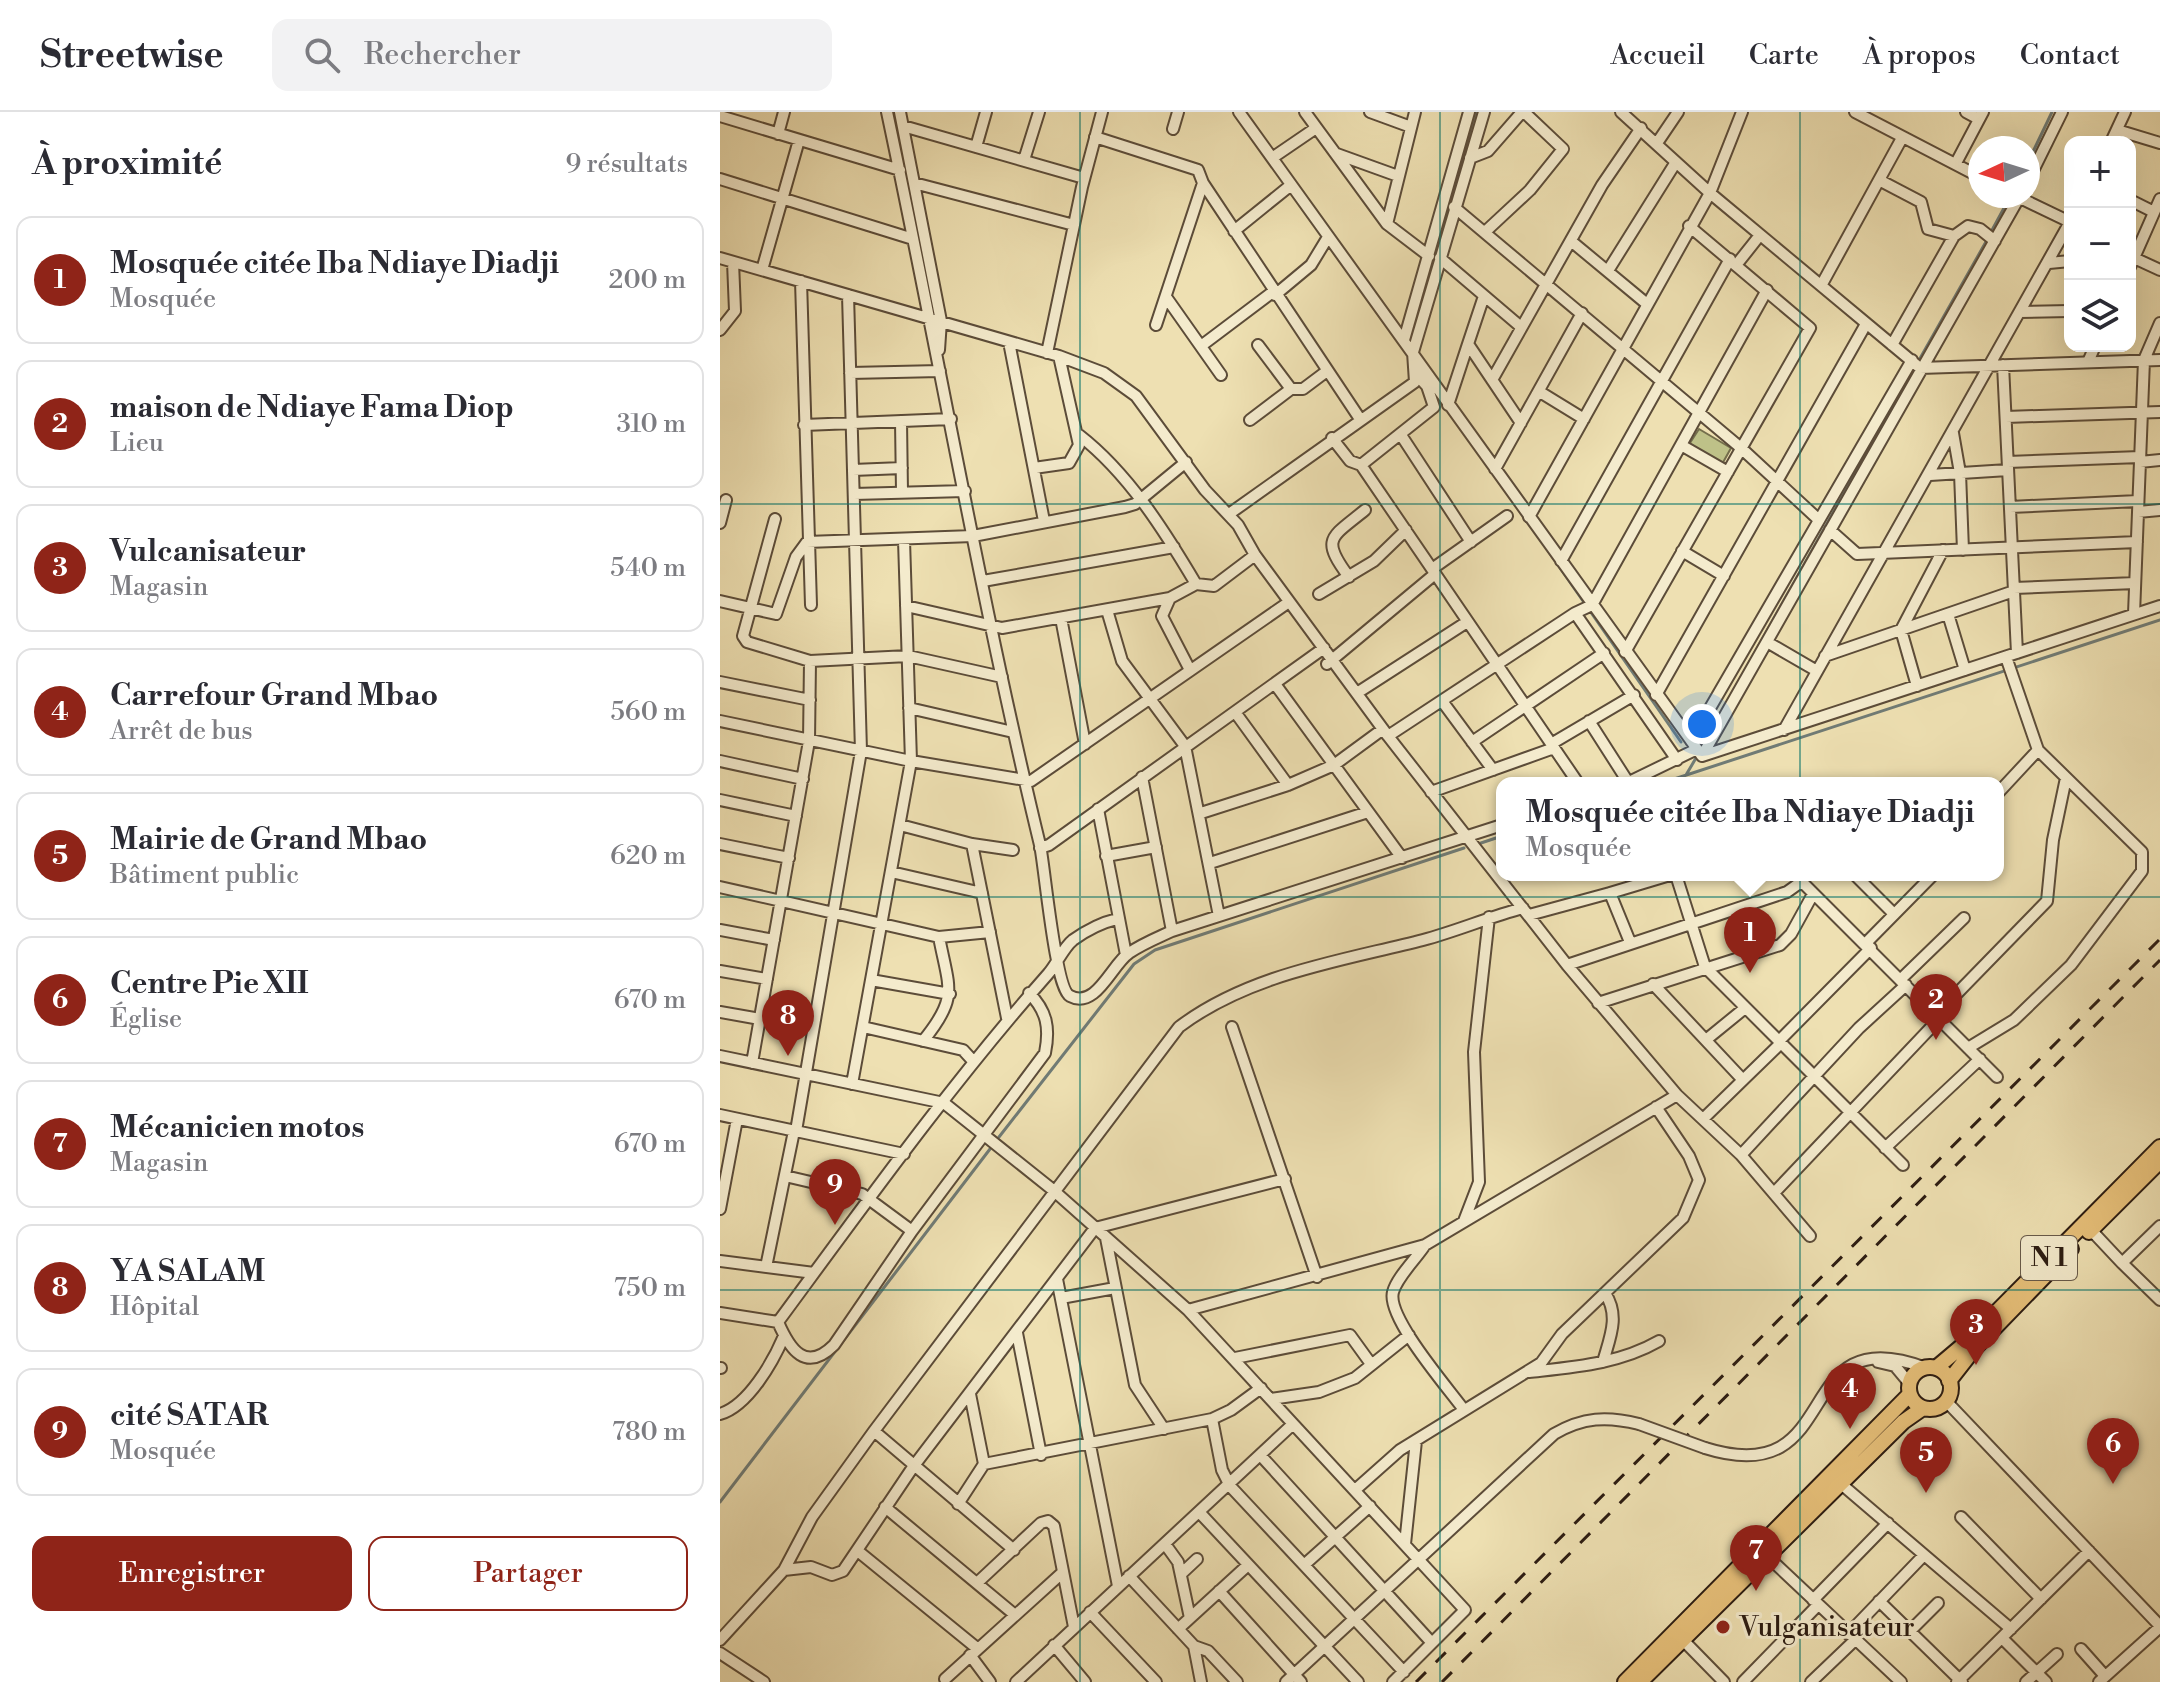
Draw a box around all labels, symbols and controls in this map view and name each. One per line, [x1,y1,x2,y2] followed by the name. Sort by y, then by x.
[272,19,832,91] search box
[40,32,224,79] text: Streetwise
[300,33,344,77] icon: search
[364,36,521,74] text: Rechercher
[1610,38,1705,73] text: Accueil
[1749,38,1819,73] text: Carte
[1863,38,1976,73] text: À propos
[2020,38,2120,73] text: Contact
[1968,136,2040,208] north arrow
[2064,136,2136,352] map controls
[2064,136,2136,208] button: +
[32,143,222,185] text: À proximité
[565,148,688,180] text: 9 résultats
[2064,208,2136,280] button: −
[110,245,559,283] text: Mosquée citée Iba Ndiaye Diadji
[54,264,66,296] text: 1
[609,264,686,296] text: 200 m
[2064,280,2136,352] button: layers
[110,283,216,315] text: Mosquée
[110,389,514,427] text: maison de Ndiaye Fama Diop
[52,408,68,440] text: 2
[617,408,686,440] text: 310 m
[110,427,164,459] text: Lieu
[110,533,306,571] text: Vulcanisateur
[52,552,68,584] text: 3
[610,552,686,584] text: 540 m
[110,571,208,603] text: Magasin
[110,677,438,715] text: Carrefour Grand Mbao
[51,696,69,728] text: 4
[611,696,686,728] text: 560 m
[1682,704,1722,744] your location
[110,715,253,747] text: Arrêt de bus
[1496,777,2004,881] popup
[1525,794,1975,832] text: Mosquée citée Iba Ndiaye Diadji
[110,821,427,859] text: Mairie de Grand Mbao
[1525,832,1632,864] text: Mosquée
[52,840,68,872] text: 5
[610,840,686,872] text: 620 m
[110,859,299,891] text: Bâtiment public
[1724,907,1776,973] pin: 1
[110,965,309,1003] text: Centre Pie XII
[1910,974,1962,1040] pin: 2
[52,984,68,1016] text: 6
[614,984,686,1016] text: 670 m
[762,990,814,1056] pin: 8
[110,1003,182,1035] text: Église
[110,1109,364,1147] text: Mécanicien motos
[52,1128,68,1160] text: 7
[614,1128,686,1160] text: 670 m
[110,1147,208,1179] text: Magasin
[809,1159,861,1225] pin: 9
[2021,1236,2077,1280] road number: N 1
[110,1253,265,1291] text: YA SALAM
[52,1272,68,1304] text: 8
[614,1272,686,1304] text: 750 m
[110,1291,199,1323] text: Hôpital
[1950,1299,2002,1365] pin: 3
[1824,1363,1876,1429] pin: 4
[110,1397,269,1435] text: cité SATAR
[52,1416,68,1448] text: 9
[612,1416,686,1448] text: 780 m
[2087,1418,2139,1484] pin: 6
[1900,1427,1952,1493] pin: 5
[110,1435,216,1467] text: Mosquée
[1730,1525,1782,1591] pin: 7
[32,1536,352,1611] button: Enregistrer
[368,1536,688,1611] button: Partager
[1738,1610,1915,1645] place label: Vulganisateur
[1714,1618,1732,1636] marker: Vulganisateur

